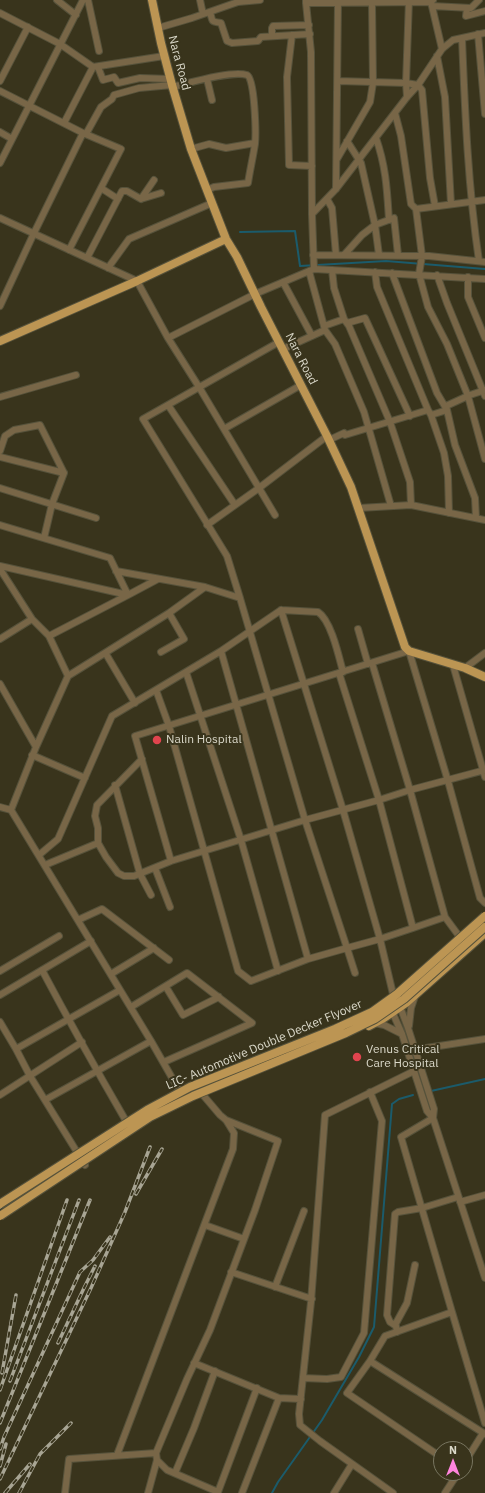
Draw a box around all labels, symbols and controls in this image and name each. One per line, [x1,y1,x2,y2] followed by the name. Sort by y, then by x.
[165,34,193,92] street label: Nara Road
[282,331,320,387] street label: Nara Road
[166,733,242,747] place label: Nalin Hospital
[151,734,163,746] marker: Nalin Hospital
[164,997,364,1093] street label: LIC- Automotive Double Decker Flyover
[366,1043,440,1071] place label: Venus Critical Care Hospital
[351,1051,363,1063] marker: Venus Critical Care Hospital
[433,1441,473,1481] north arrow
[449,1443,457,1457] text: N

